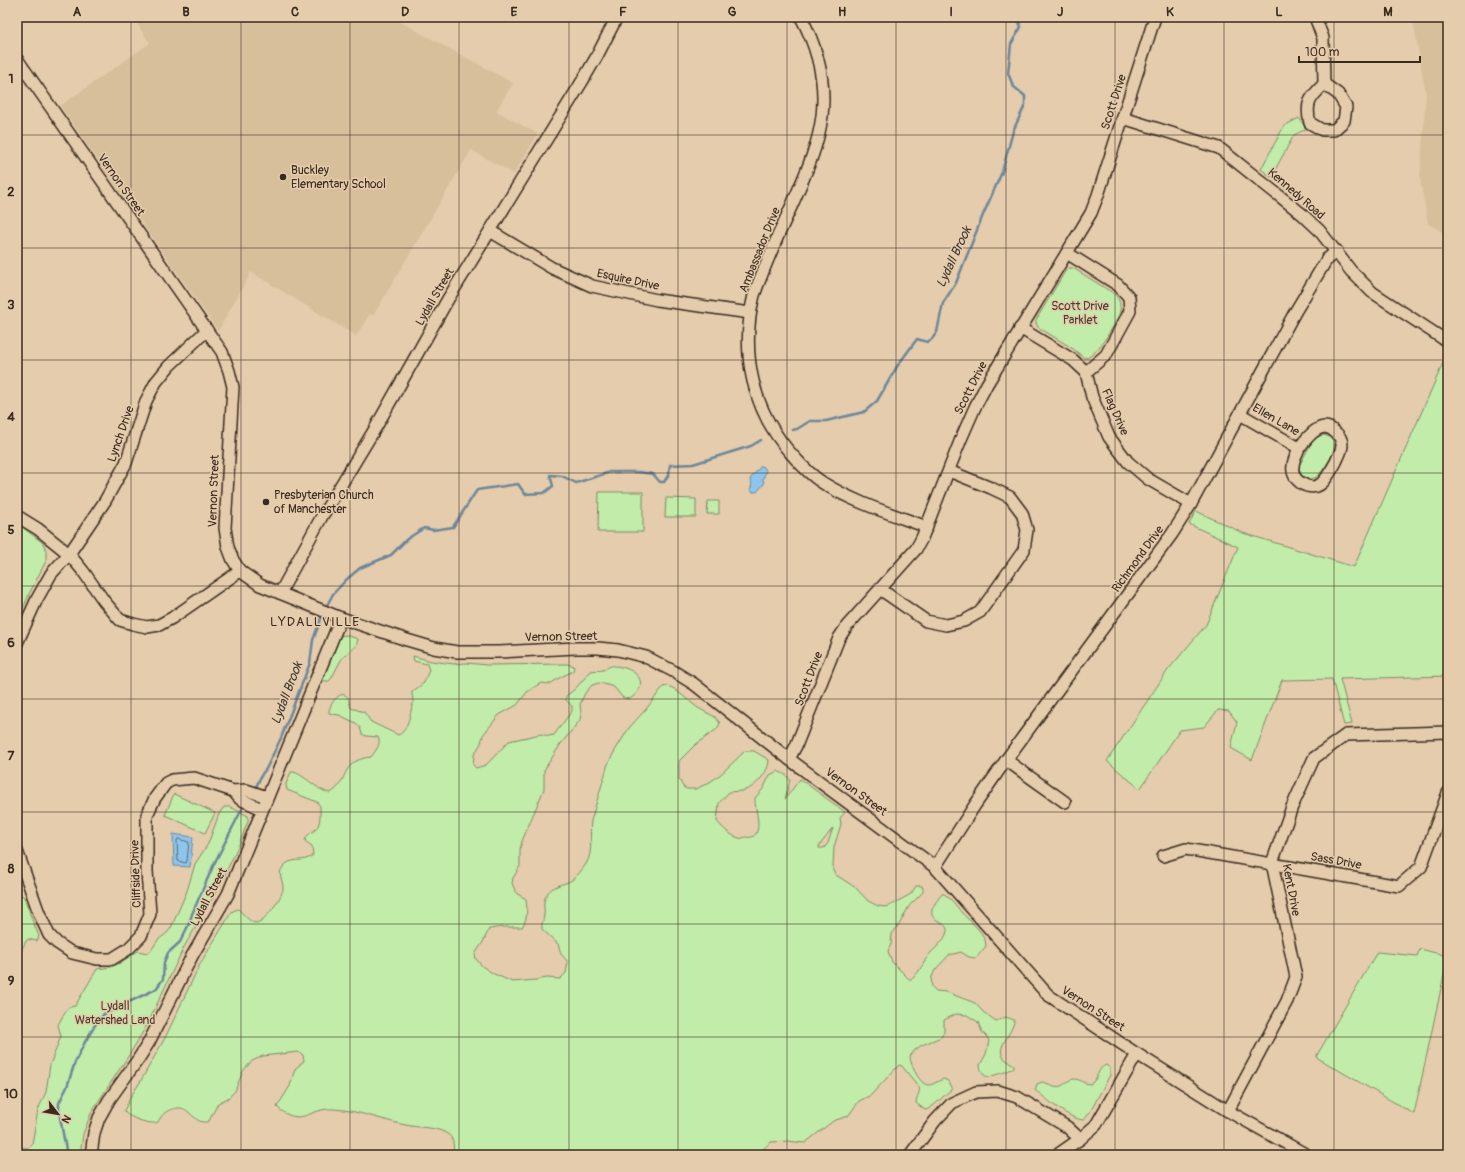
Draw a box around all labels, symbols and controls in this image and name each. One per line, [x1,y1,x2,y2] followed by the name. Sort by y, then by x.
[73,4,82,20] text: A
[182,4,190,20] text: B
[291,4,299,20] text: C
[401,4,409,20] text: D
[511,4,518,20] text: E
[619,4,627,20] text: F
[728,4,737,20] text: G
[838,4,846,20] text: H
[949,4,953,20] text: I
[1057,4,1063,20] text: J
[1166,4,1174,20] text: K
[1275,4,1283,20] text: L
[1383,4,1393,20] text: M
[1299,38,1420,64] scale bar
[1305,45,1340,60] text: 100 m
[8,71,14,87] text: 1
[1098,72,1130,132] street label: Scott Drive
[94,151,148,219] street label: Vernon Street
[291,163,386,192] place label: Buckley Elementary School
[1264,165,1328,223] street label: Kennedy Road
[278,172,288,182] marker: Buckley Elementary School
[7,184,15,200] text: 2
[736,205,784,295] street label: Ambassador Drive
[933,223,976,290] water label: Lydall Brook
[412,265,458,329] street label: Lydall Street
[595,266,661,294] street label: Esquire Drive
[7,297,15,313] text: 3
[1051,299,1109,328] park label: Scott Drive Parklet
[951,359,991,417] street label: Scott Drive
[1098,386,1132,438] street label: Flag Drive
[1250,401,1302,439] street label: Ellen Lane
[104,404,138,464] street label: Lynch Drive
[7,409,15,425] text: 4
[205,454,223,528] street label: Vernon Street
[274,488,374,517] place label: Presbyterian Church of Manchester
[261,497,271,507] marker: Presbyterian Church of Manchester
[7,522,15,538] text: 5
[1109,523,1167,595] street label: Richmond Drive
[270,614,360,630] district label: LYDALLVILLE
[525,629,598,645] street label: Vernon Street
[7,635,15,651] text: 6
[792,649,826,708] street label: Scott Drive
[268,658,307,726] water label: Lydall Brook
[8,748,15,764] text: 7
[822,765,890,820] street label: Vernon Street
[127,840,145,908] street label: Cliffside Drive
[1309,849,1363,873] street label: Sass Drive
[8,861,15,877] text: 8
[1279,863,1303,917] street label: Kent Drive
[187,865,231,929] street label: Lydall Street
[8,973,15,989] text: 9
[1058,983,1128,1035] street label: Vernon Street
[75,999,155,1028] park label: Lydall Watershed Land
[4,1086,18,1102] text: 10
[38,1094,78,1134] north arrow
[58,1112,74,1126] text: N

